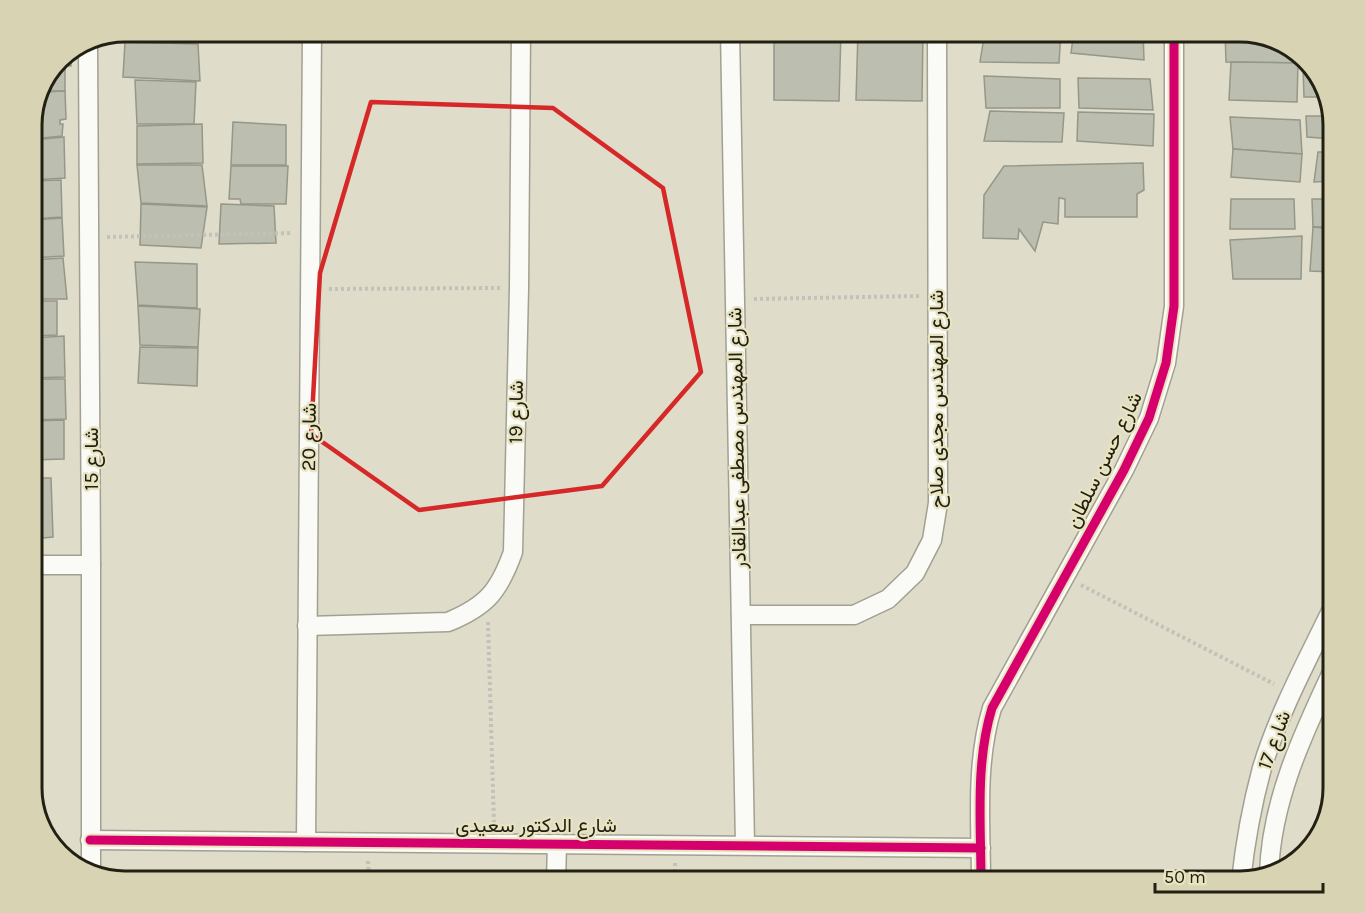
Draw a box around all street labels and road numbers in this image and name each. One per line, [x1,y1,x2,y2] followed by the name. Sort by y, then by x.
[925,290,950,508] street label: شارع المهندس مجدى صلاح
[723,307,753,570] street label: شارع المهندس مصطفى عبدالقادر
[504,380,530,444] street label: شارع 19
[1061,388,1149,533] street label: شارع حسن سلطان
[297,403,323,471] street label: شارع 20
[80,428,105,490] street label: شارع 15
[1253,707,1297,773] street label: شارع 17
[455,814,617,839] street label: شارع الدكتور سعيدى

